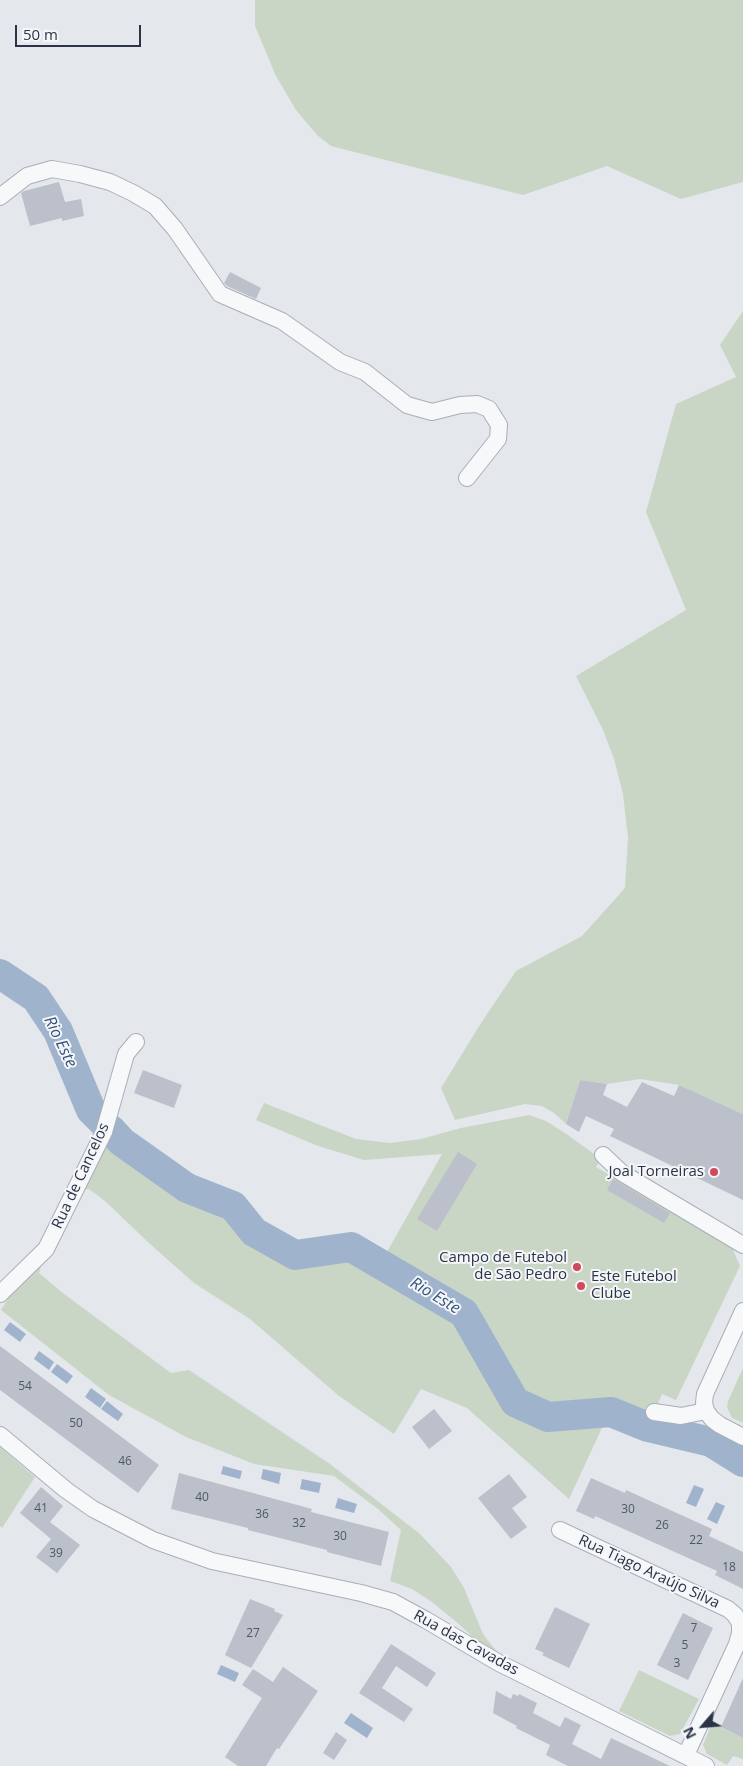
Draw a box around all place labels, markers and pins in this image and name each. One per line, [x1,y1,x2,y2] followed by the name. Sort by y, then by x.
[608,1163,704,1181] place label: Joal Torneiras
[708,1166,720,1178] marker: Joal Torneiras
[439,1249,567,1284] place label: Campo de Futebol de São Pedro
[571,1261,583,1273] marker: Campo de Futebol de São Pedro
[591,1268,677,1303] place label: Este Futebol Clube
[575,1280,587,1292] marker: Este Futebol Clube

